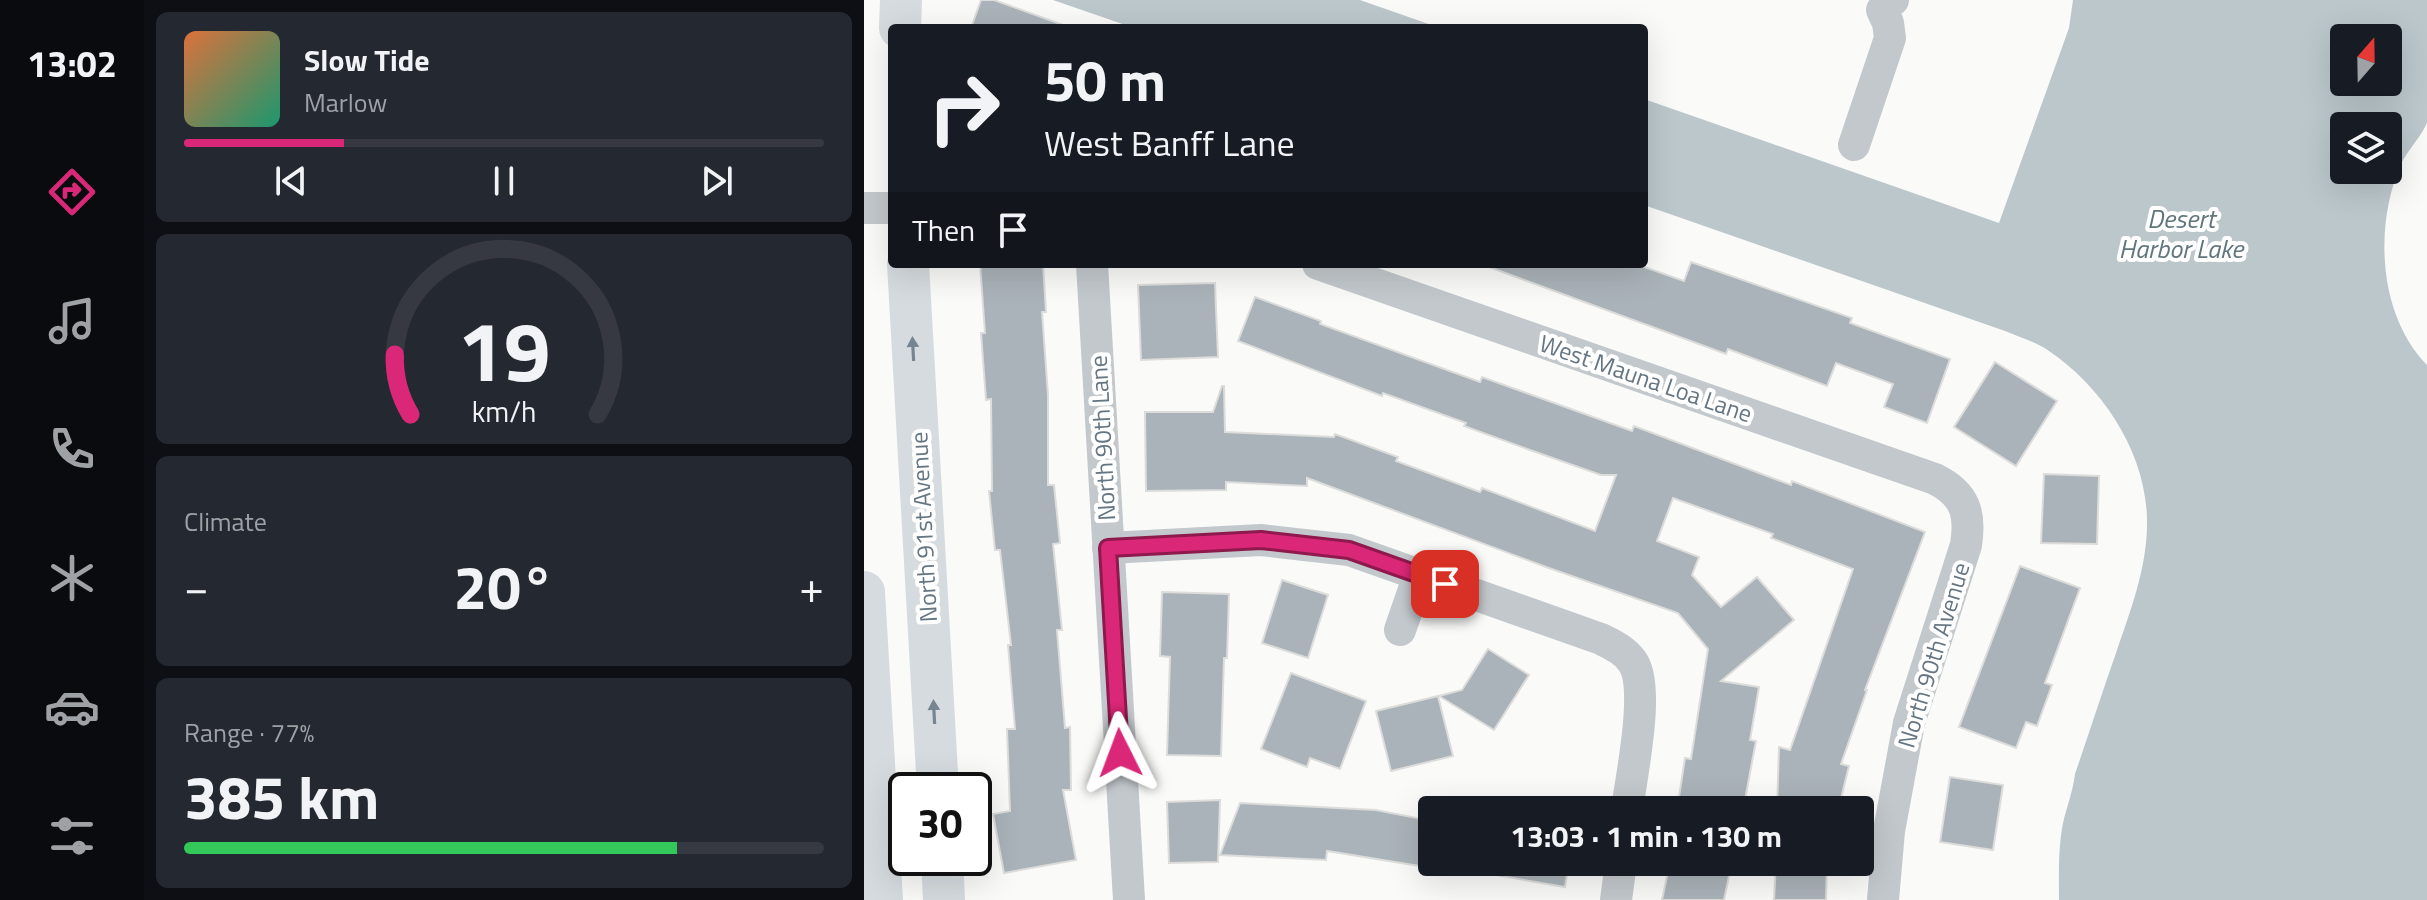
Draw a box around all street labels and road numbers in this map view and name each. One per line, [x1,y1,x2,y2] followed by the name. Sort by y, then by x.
[1535,325,1757,431] street label: West Mauna Loa Lane
[1080,354,1124,522] street label: North 90th Lane
[900,431,946,623] street label: North 91st Avenue
[1888,558,1978,752] street label: North 90th Avenue

